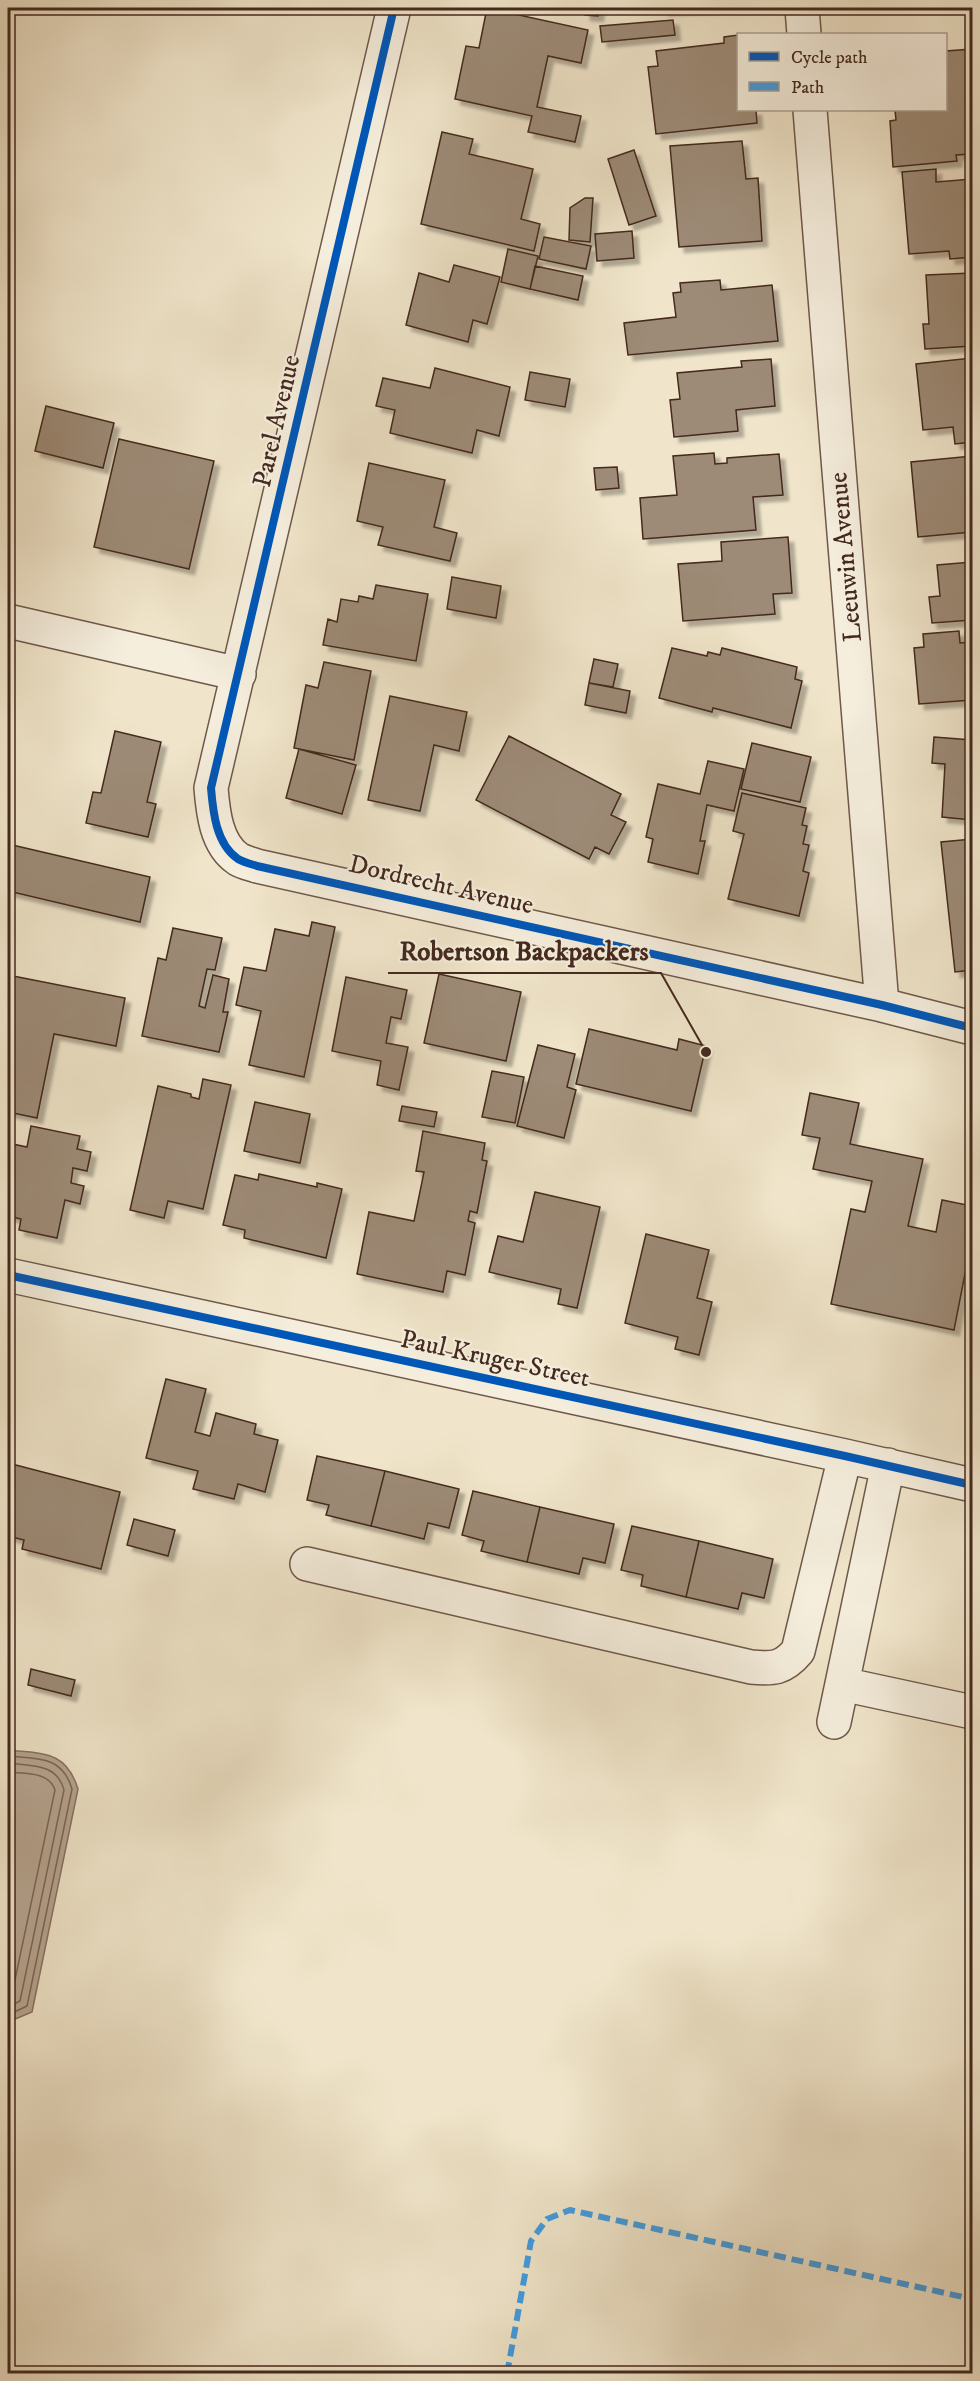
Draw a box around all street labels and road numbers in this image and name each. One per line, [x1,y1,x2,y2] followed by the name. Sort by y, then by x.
[246,352,308,490] street label: Parel Avenue
[822,471,870,643] street label: Leeuwin Avenue
[345,848,537,922] street label: Dordrecht Avenue
[397,1323,593,1395] street label: Paul Kruger Street

